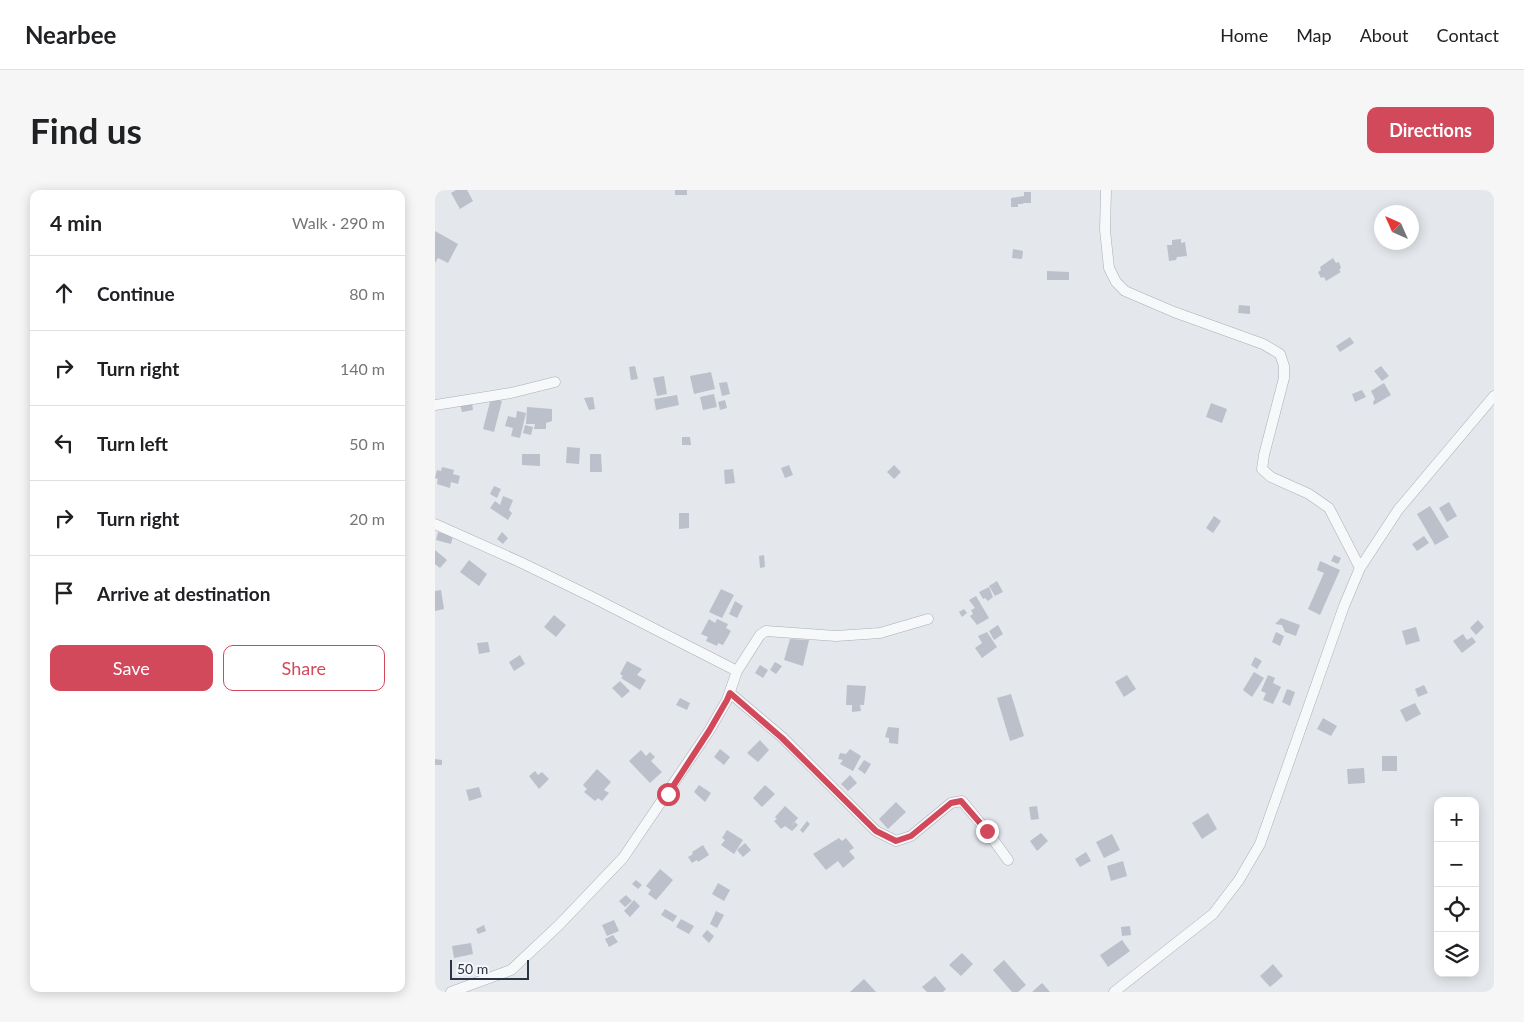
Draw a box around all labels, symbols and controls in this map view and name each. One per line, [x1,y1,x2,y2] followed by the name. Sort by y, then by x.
[25,20,116,49] text: Nearbee
[1220,24,1268,46] text: Home
[1296,24,1332,46] text: Map
[1360,24,1409,46] text: About
[1437,24,1499,46] text: Contact
[1367,107,1494,153] button: Directions
[30,109,142,151] text: Find us
[1374,205,1419,250] north arrow
[50,210,102,235] text: 4 min
[292,213,385,232] text: Walk · 290 m
[50,279,78,307] icon: ahead
[97,282,175,305] text: Continue
[349,284,385,303] text: 80 m
[50,354,78,382] icon: right
[97,357,179,380] text: Turn right
[340,359,385,378] text: 140 m
[50,429,78,457] icon: left
[97,432,168,455] text: Turn left
[349,434,385,453] text: 50 m
[50,504,78,532] icon: right
[97,507,179,530] text: Turn right
[349,509,385,528] text: 20 m
[50,579,78,607] icon: arrive
[97,582,270,605] text: Arrive at destination
[50,645,213,691] button: Save
[223,645,385,691] button: Share
[657,783,680,806] route start
[1434,797,1479,977] map controls
[1434,797,1479,842] button: +
[976,820,999,843] route end
[1434,842,1479,887] button: −
[1434,887,1479,932] button: locate
[1434,932,1479,977] button: layers
[450,957,529,980] scale bar
[457,960,488,977] text: 50 m

